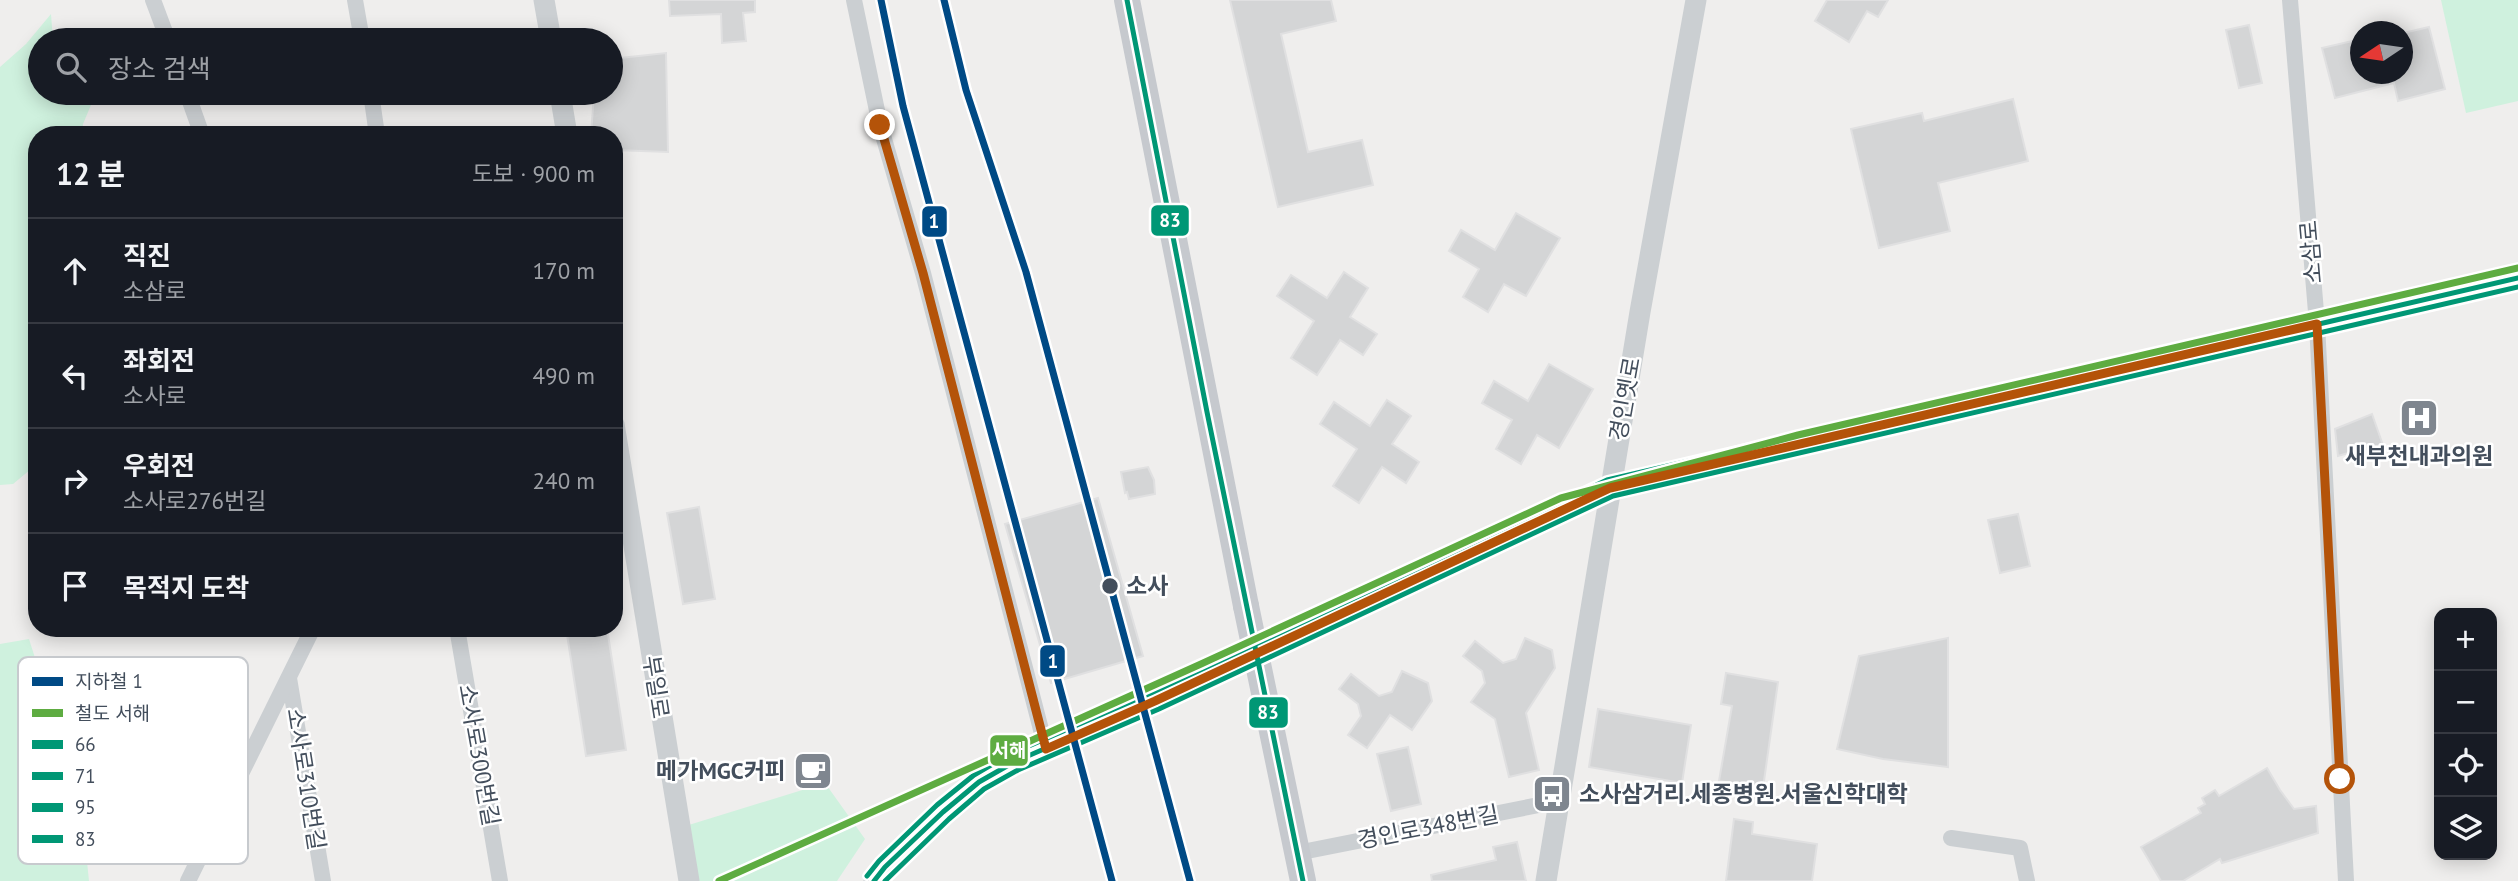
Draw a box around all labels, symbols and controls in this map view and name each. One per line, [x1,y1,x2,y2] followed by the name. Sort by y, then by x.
[2350,21,2413,84] north arrow
[28,28,623,105] search box
[52,48,90,86] icon: search
[108,52,211,85] text: 장소 검색
[864,109,895,140] route end
[56,154,125,193] text: 12 분
[472,159,595,188] text: 도보 · 900 m
[1150,204,1190,237] line badge: 83
[921,205,948,238] line badge: 1
[1159,208,1181,232] text: 83
[929,209,939,233] text: 1
[2293,219,2328,285] street label: 소삼로
[123,239,171,272] text: 직진
[56,252,94,290] icon: ahead
[533,256,595,285] text: 170 m
[123,276,186,305] text: 소삼로
[123,344,195,377] text: 좌회전
[1603,355,1646,443] street label: 경인옛로
[56,357,94,395] icon: left
[533,361,595,390] text: 490 m
[123,381,186,410] text: 소사로
[2398,397,2440,439] hospital icon: 새부천내과의원
[2345,441,2493,470] place label: 새부천내과의원
[123,449,195,482] text: 우회전
[56,462,94,500] icon: right
[533,466,595,495] text: 240 m
[123,486,266,515] text: 소사로276번길
[56,567,94,605] icon: arrive
[123,571,249,604] text: 목적지 도착
[1126,571,1168,600] place label: 소사
[1100,576,1120,596] marker: 소사
[2434,608,2497,860] map controls
[2434,608,2497,671] button: +
[1039,644,1066,678] line badge: 1
[1048,649,1058,673] text: 1
[637,653,676,721] street label: 부일로
[18,657,248,864] legend
[75,669,143,693] text: 지하철 1
[2434,671,2497,734] button: −
[453,682,506,828] street label: 소사로300번길
[1248,696,1289,729] line badge: 83
[1257,700,1279,724] text: 83
[75,701,150,725] text: 철도 서해
[281,706,332,852] street label: 소사로310번길
[75,732,96,756] text: 66
[989,734,1029,767] line badge: 서해
[2434,734,2497,797] button: locate
[992,738,1026,762] text: 서해
[792,750,834,792] cafe icon: 메가MGC커피
[656,756,786,785] place label: 메가MGC커피
[2324,763,2355,794] route start
[75,764,96,788] text: 71
[1531,773,1573,815] bus stop icon: 소사삼거리.세종병원.서울신학대학
[1579,779,1908,808] place label: 소사삼거리.세종병원.서울신학대학
[75,795,96,819] text: 95
[2434,797,2497,860] button: layers
[1355,799,1501,854] street label: 경인로348번길
[75,827,96,851] text: 83

